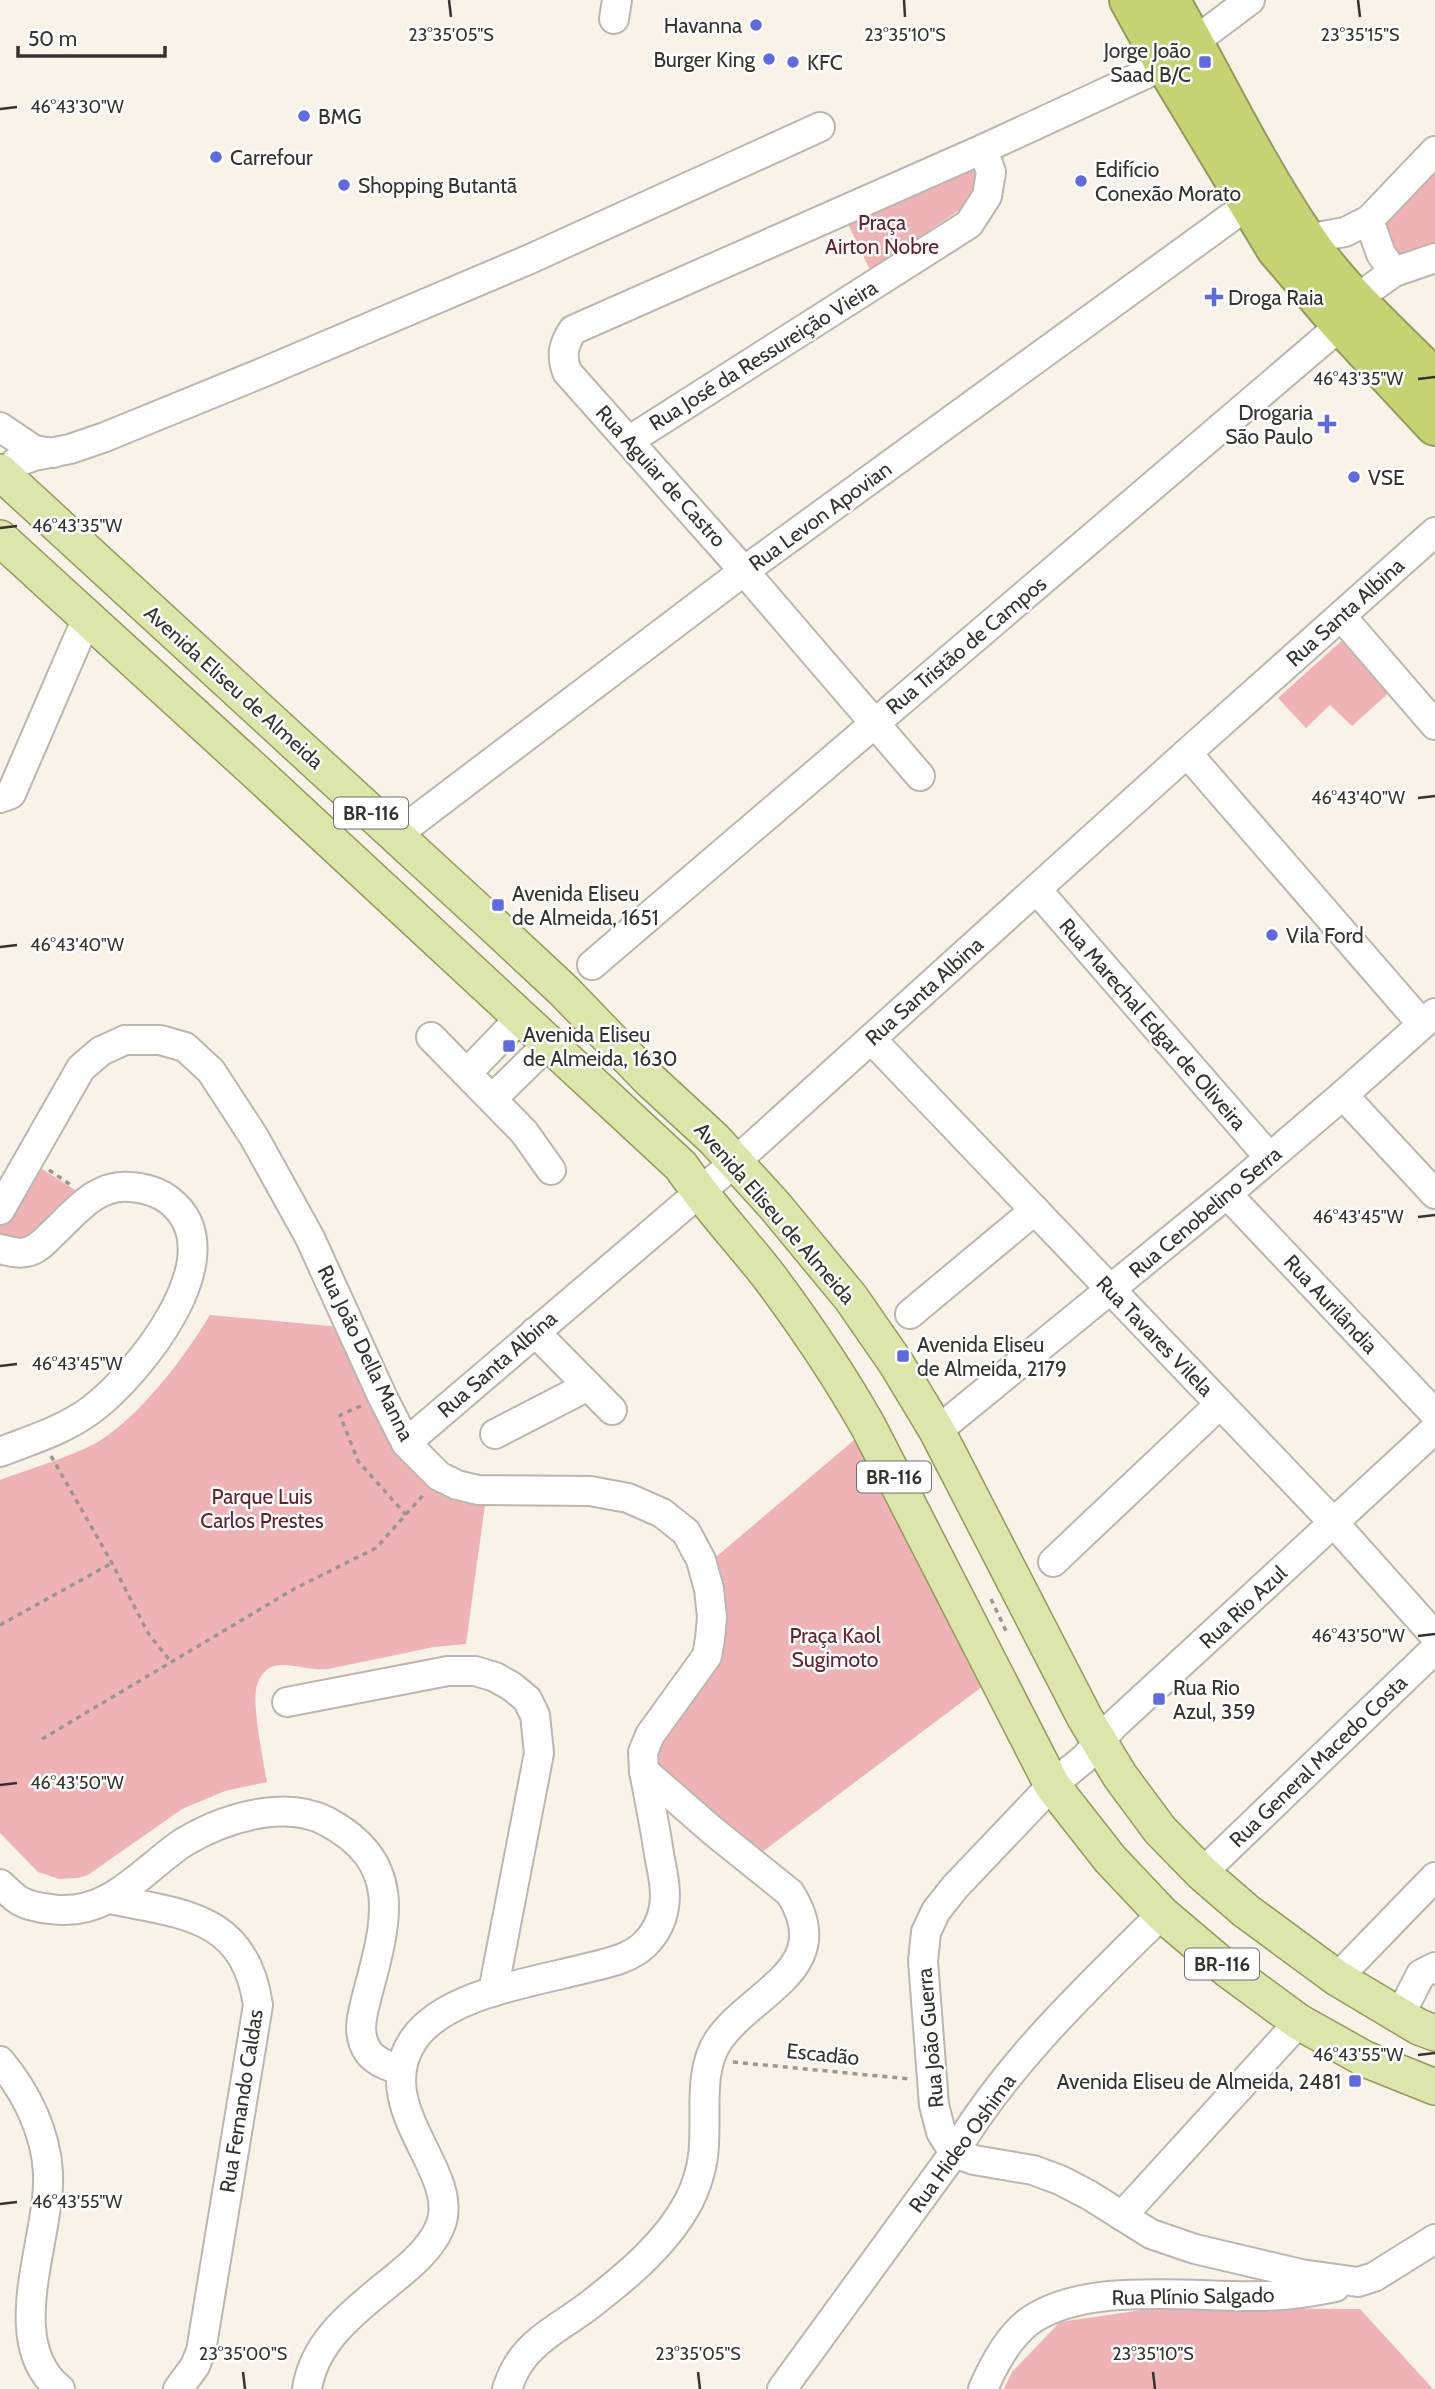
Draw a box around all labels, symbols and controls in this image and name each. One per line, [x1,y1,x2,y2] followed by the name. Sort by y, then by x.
[664,13,742,38] place label: Havanna
[18,14,164,58] scale bar
[748,17,764,33] marker: Havanna
[408,24,494,46] text: 23°35'05"S
[864,24,946,46] text: 23°35'10"S
[1321,24,1399,46] text: 23°35'15"S
[28,26,77,51] text: 50 m
[1103,38,1191,87] place label: Jorge João Saad B/C
[653,47,756,72] place label: Burger King
[807,50,843,75] place label: KFC
[761,51,777,67] marker: Burger King
[785,54,801,70] marker: KFC
[1197,54,1213,70] marker: Jorge João Saad B/C
[30,96,124,118] text: 46°43'30"W
[318,104,362,129] place label: BMG
[296,108,312,124] marker: BMG
[230,145,313,170] place label: Carrefour
[208,149,224,165] marker: Carrefour
[1095,157,1241,206] place label: Edifício Conexão Morato
[358,173,517,198] place label: Shopping Butantã
[1073,173,1089,189] marker: Edifício Conexão Morato
[336,177,352,193] marker: Shopping Butantã
[825,210,939,259] park label: Praça Airton Nobre
[644,274,882,436] street label: Rua José da Ressureição Vieira
[1228,285,1323,310] place label: Droga Raia
[1206,289,1222,305] marker: Droga Raia
[1313,368,1403,390] text: 46°43'35"W
[591,400,731,552] street label: Rua Aguiar de Castro
[1225,400,1313,449] place label: Drogaria São Paulo
[1319,416,1335,432] marker: Drogaria São Paulo
[744,456,896,576] street label: Rua Levon Apovian
[1368,465,1405,490] place label: VSE
[1346,469,1362,485] marker: VSE
[32,515,122,537] text: 46°43'35"W
[1281,553,1409,671] street label: Rua Santa Albina
[881,571,1051,719] street label: Rua Tristão de Campos
[139,600,329,774] street label: Avenida Eliseu de Almeida
[1311,787,1405,809] text: 46°43'40"W
[334,798,408,828] road number: BR-116
[512,881,658,930] place label: Avenida Eliseu de Almeida, 1651
[490,897,506,913] marker: Avenida Eliseu de Almeida, 1651
[1054,913,1252,1135] street label: Rua Marechal Edgar de Oliveira
[1286,923,1364,948] place label: Vila Ford
[1264,927,1280,943] marker: Vila Ford
[860,932,988,1050] street label: Rua Santa Albina
[30,934,124,956] text: 46°43'40"W
[523,1022,677,1071] place label: Avenida Eliseu de Almeida, 1630
[501,1038,517,1054] marker: Avenida Eliseu de Almeida, 1630
[689,1117,861,1309] street label: Avenida Eliseu de Almeida
[1124,1141,1286,1283] street label: Rua Cenobelino Serra
[1312,1206,1404,1228] text: 46°43'45"W
[1279,1249,1383,1359] street label: Rua Aurilândia
[313,1261,419,1445] street label: Rua João Della Manna
[1091,1271,1219,1401] street label: Rua Tavares Vilela
[432,1305,562,1423] street label: Rua Santa Albina
[917,1332,1067,1381] place label: Avenida Eliseu de Almeida, 2179
[895,1348,911,1364] marker: Avenida Eliseu de Almeida, 2179
[31,1353,123,1375] text: 46°43'45"W
[857,1462,931,1492] road number: BR-116
[200,1484,324,1533] park label: Parque Luis Carlos Prestes
[1194,1560,1292,1654] street label: Rua Rio Azul
[789,1623,881,1672] park label: Praça Kaol Sugimoto
[1311,1625,1405,1647] text: 46°43'50"W
[1224,1670,1412,1852] street label: Rua General Macedo Costa
[1173,1675,1256,1724] place label: Rua Rio Azul, 359
[1151,1691,1167,1707] marker: Rua Rio Azul, 359
[30,1772,124,1794] text: 46°43'50"W
[1185,1948,1259,1980] road number: BR-116
[911,1967,949,2109] street label: Rua João Guerra
[214,2007,268,2195] street label: Rua Fernando Caldas
[785,2038,861,2070] street label: Escadão
[1313,2044,1403,2066] text: 46°43'55"W
[903,2069,1021,2217] street label: Rua Hideo Oshima
[1057,2069,1341,2094] place label: Avenida Eliseu de Almeida, 2481
[1347,2073,1363,2089] marker: Avenida Eliseu de Almeida, 2481
[32,2191,122,2213] text: 46°43'55"W
[1111,2282,1275,2310] street label: Rua Plínio Salgado
[199,2343,287,2365] text: 23°35'00"S
[655,2343,741,2365] text: 23°35'05"S
[1112,2343,1194,2365] text: 23°35'10"S

